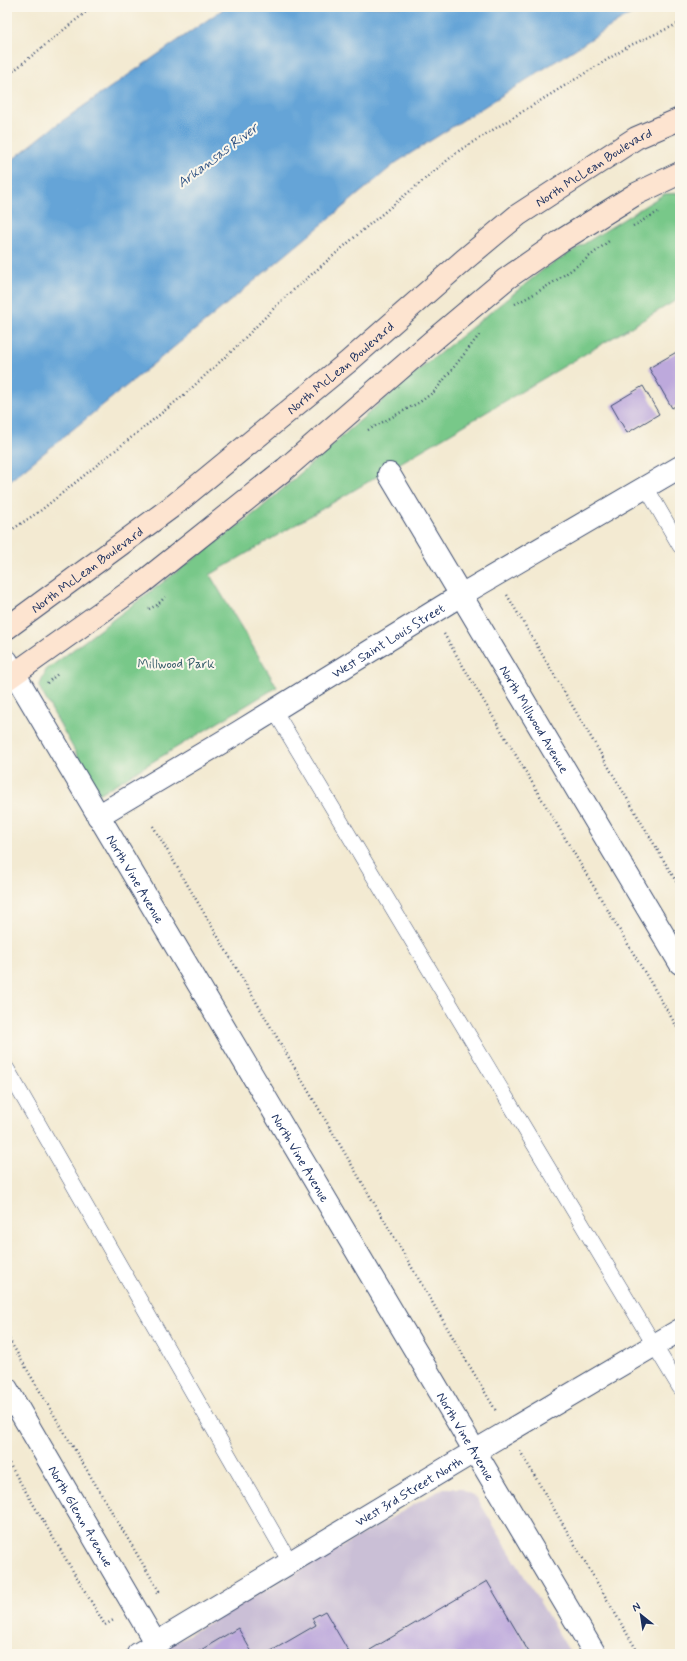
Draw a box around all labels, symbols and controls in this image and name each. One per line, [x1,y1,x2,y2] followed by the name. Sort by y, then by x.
[174,118,263,192] water label: Arkansas River
[533,125,655,211] street label: North McLean Boulevard
[284,318,398,419] street label: North McLean Boulevard
[28,524,147,618] street label: North McLean Boulevard
[329,600,448,683] street label: West Saint Louis Street
[137,656,215,673] park label: Millwood Park
[495,663,572,777] street label: North Millwood Avenue
[102,832,168,927] street label: North Vine Avenue
[267,1111,333,1206] street label: North Vine Avenue
[432,1389,498,1485] street label: North Vine Avenue
[353,1453,466,1531] street label: West 3rd Street North
[44,1463,116,1571] street label: North Glenn Avenue
[621,1595,661,1635] north arrow
[630,1599,643,1615] text: N

